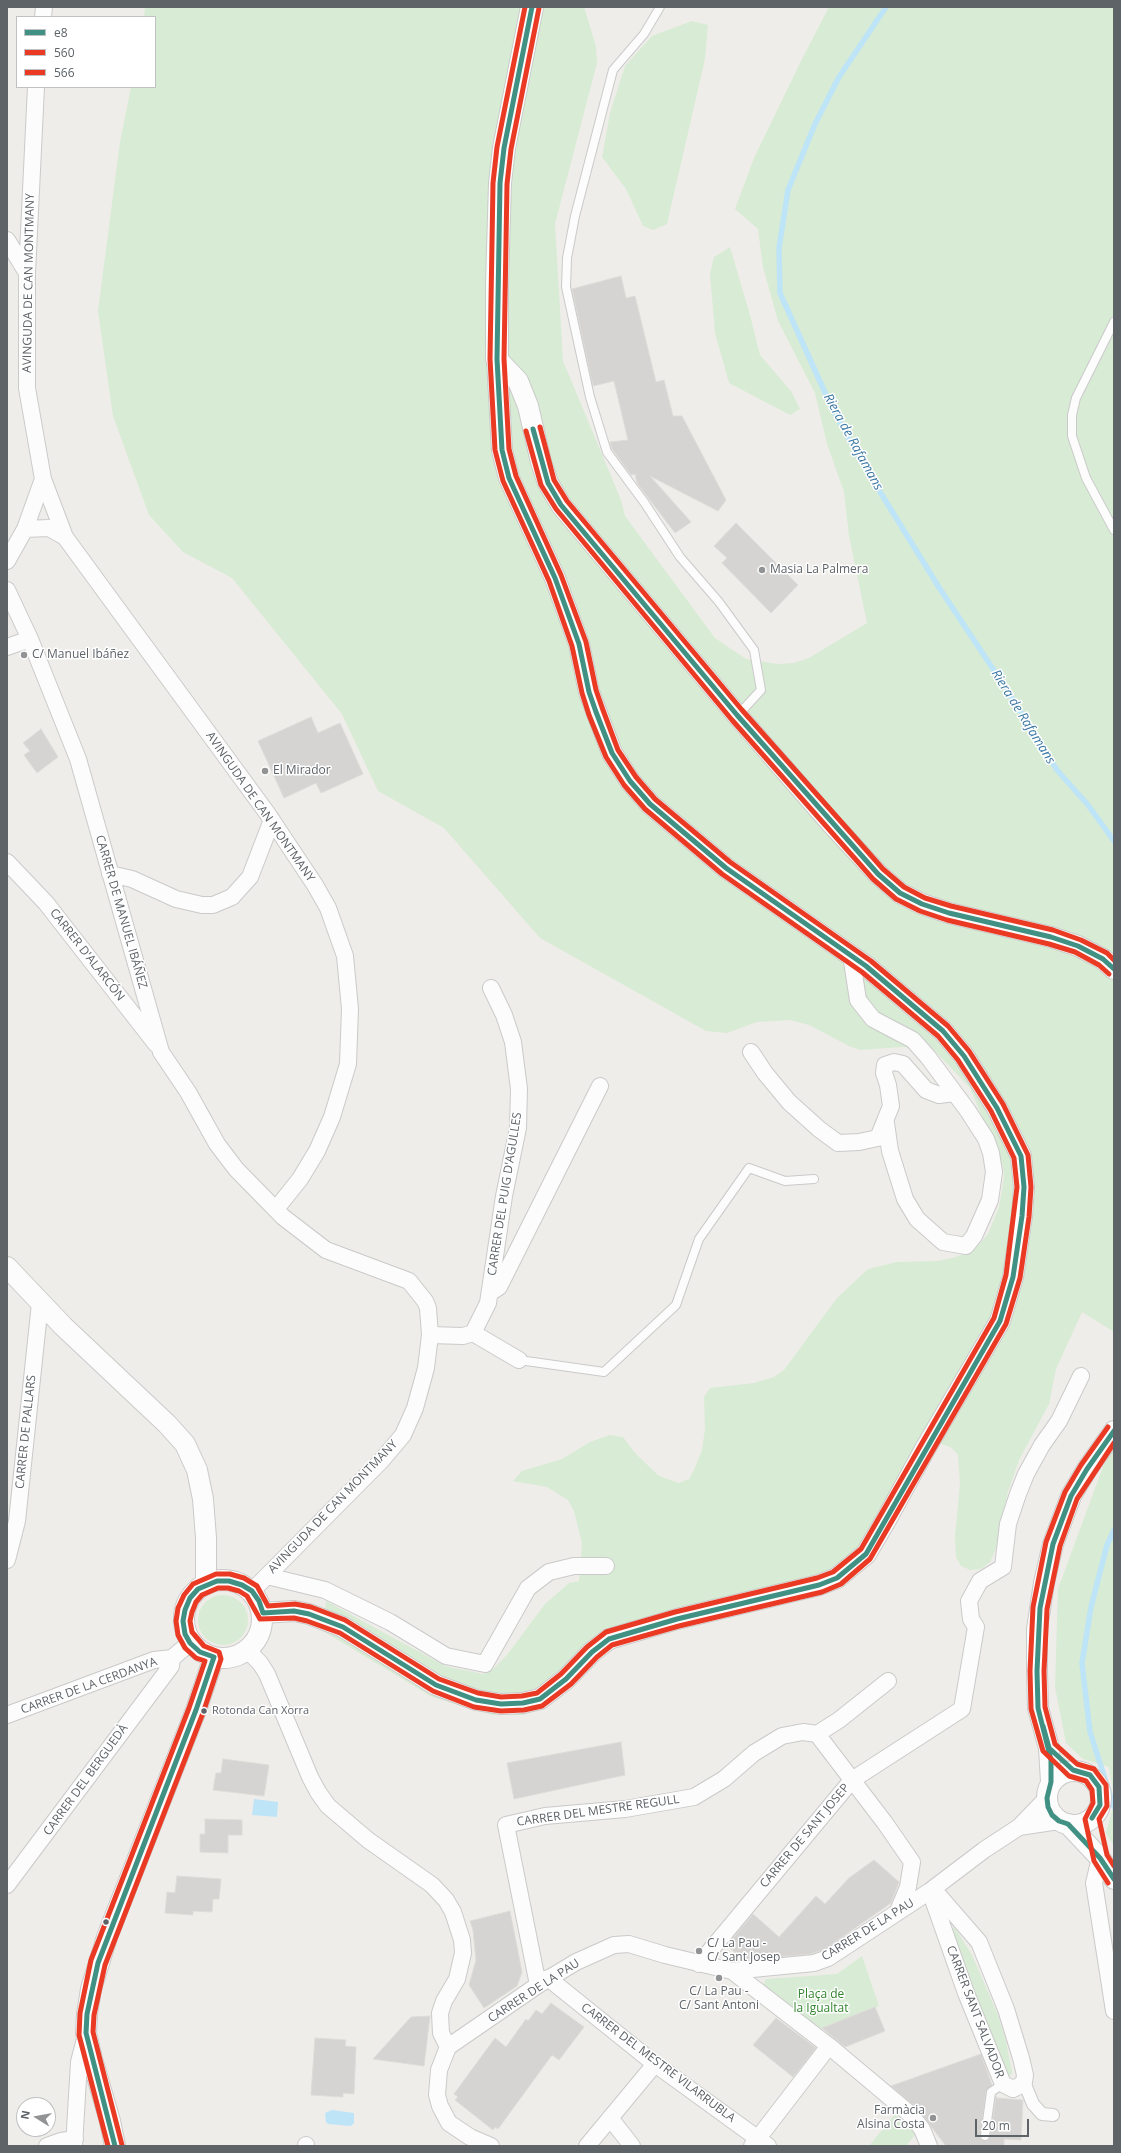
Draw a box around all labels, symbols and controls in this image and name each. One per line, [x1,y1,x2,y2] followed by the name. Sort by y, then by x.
[16,16,156,88] legend
[54,24,68,41] text: e8
[54,44,75,61] text: 560
[54,64,75,81] text: 566
[20,193,38,373] street label: AVINGUDA DE CAN MONTMANY
[820,391,886,493] water label: Riera de Rafamans
[770,563,868,577] place label: Masia La Palmera
[757,565,767,575] marker: Masia La Palmera
[32,648,129,662] place label: C/ Manuel Ibáñez
[19,650,29,660] marker: C/ Manuel Ibáñez
[988,667,1058,767] water label: Riera de Rafamans
[203,729,317,885] street label: AVINGUDA DE CAN MONTMANY
[273,764,331,778] place label: El Mirador
[260,766,270,776] marker: El Mirador
[92,834,150,990] street label: CARRER DE MANUEL IBÁÑEZ
[46,906,128,1004] street label: CARRER D'ALARCÓN
[485,1111,525,1277] street label: CARRER DEL PUIG D'AGULLES
[13,1374,39,1490] street label: CARRER DE PALLARS
[265,1437,401,1577] street label: AVINGUDA DE CAN MONTMANY
[19,1655,159,1717] street label: CARRER DE LA CERDANYA
[212,1704,309,1718] place label: Rotonda Can Xorra
[199,1706,209,1716] marker: Rotonda Can Xorra
[41,1721,131,1839] street label: CARRER DEL BERGUEDÀ
[757,1781,853,1891] street label: CARRER DE SANT JOSEP
[516,1792,680,1830] street label: CARRER DEL MESTRE REGULL
[819,1896,917,1964] street label: CARRER DE LA PAU
[101,1917,111,1927] unlabelled marker
[707,1937,780,1965] place label: C/ La Pau - C/ Sant Josep
[943,1944,1007,2080] street label: CARRER SANT SALVADOR
[694,1946,704,1956] marker: C/ La Pau - C/ Sant Josep
[486,1956,582,2026] street label: CARRER DE LA PAU
[714,1973,724,1983] marker: C/ La Pau - C/ Sant Antoni
[679,1985,759,2013] place label: C/ La Pau - C/ Sant Antoni
[794,1988,848,2016] park label: Plaça de la Igualtat
[578,2000,738,2126] street label: CARRER DEL MESTRE VILARRUBLA
[16,2097,56,2137] north arrow
[857,2104,925,2132] place label: Farmàcia Alsina Costa
[16,2109,33,2121] text: N
[977,2111,1031,2137] scale bar
[928,2113,938,2123] marker: Farmàcia Alsina Costa
[982,2117,1010,2134] text: 20 m

